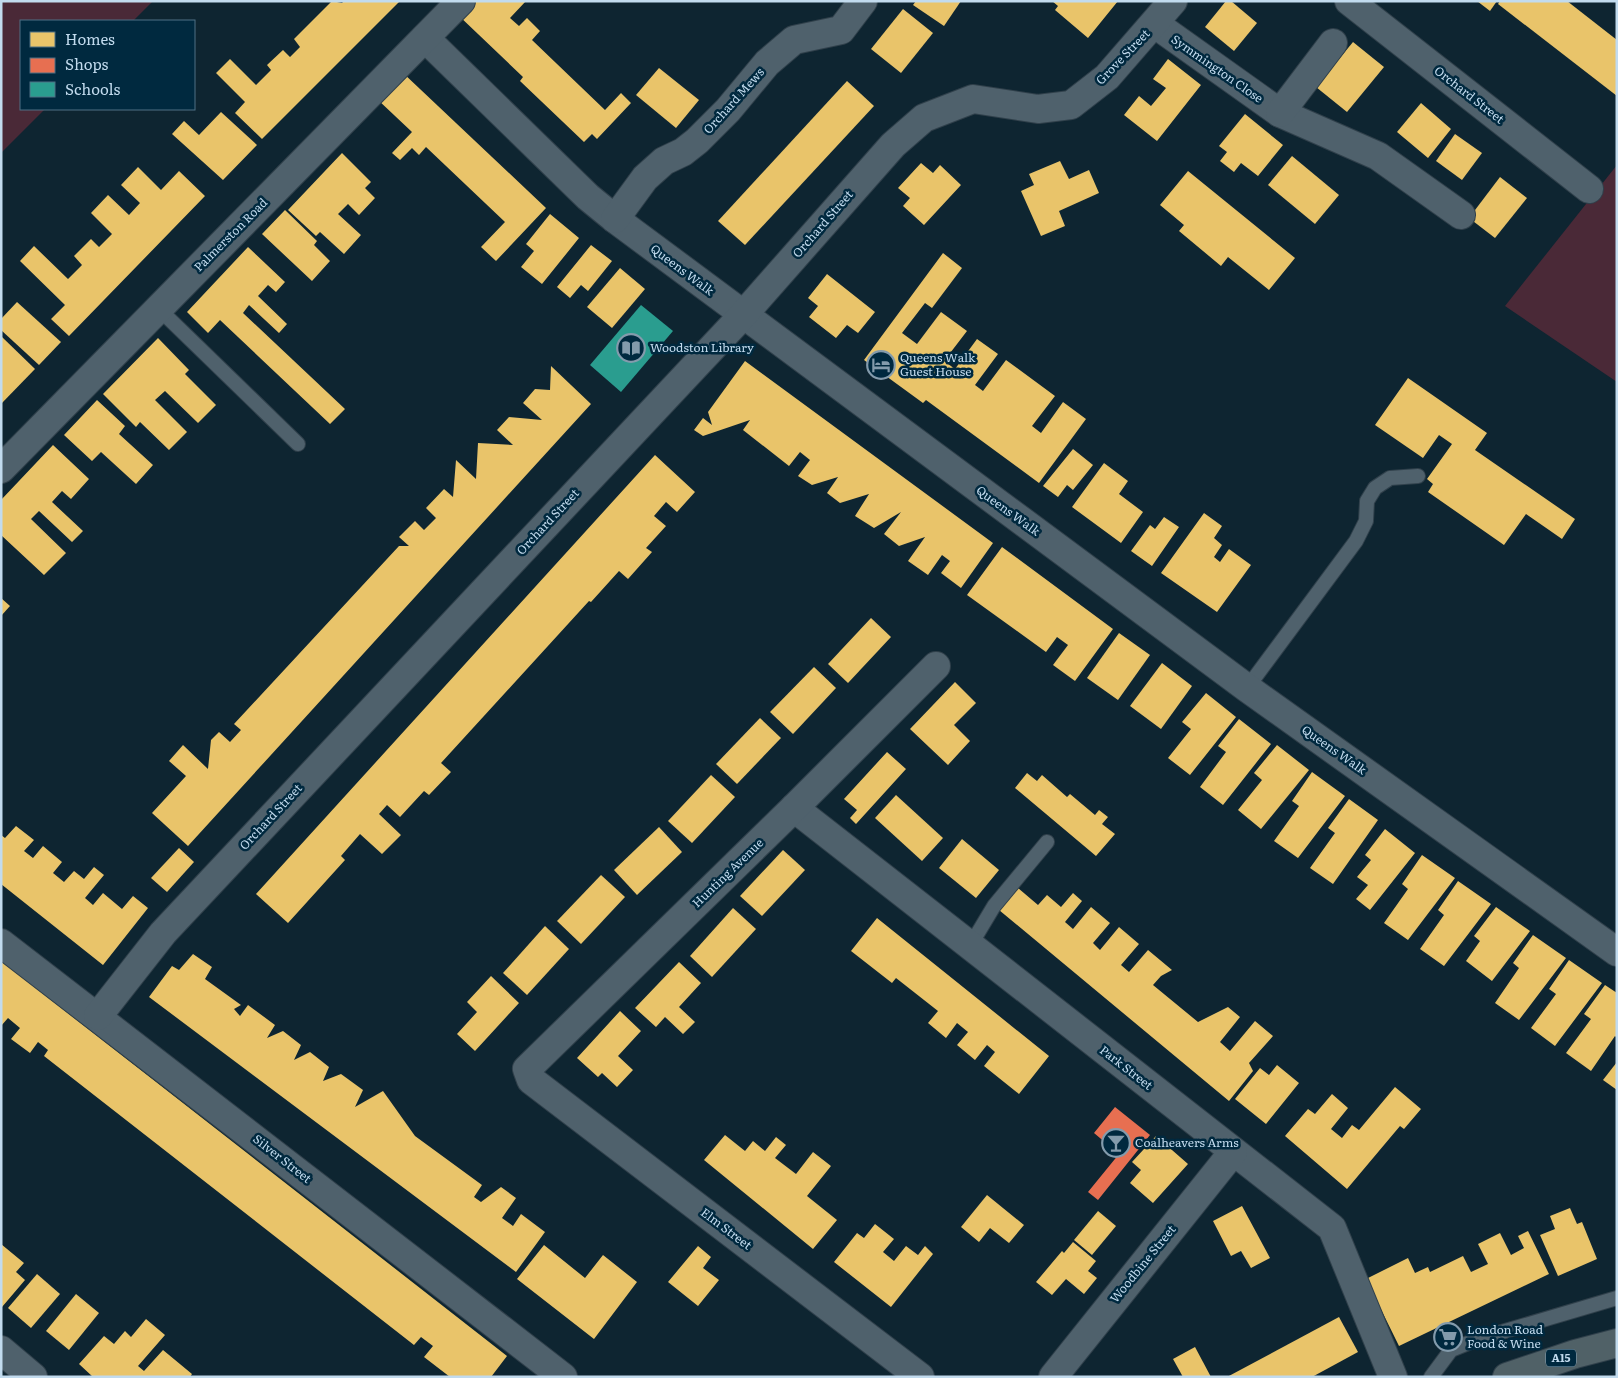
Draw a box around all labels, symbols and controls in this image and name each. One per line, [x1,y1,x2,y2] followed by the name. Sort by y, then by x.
[20,20,195,110] legend
[1091,24,1154,88] street label: Grove Street
[65,27,115,50] text: Homes
[1168,30,1267,107] street label: Symmington Close
[65,52,108,75] text: Shops
[1431,61,1509,127] street label: Orchard Street
[699,63,768,137] street label: Orchard Mews
[65,77,121,100] text: Schools
[788,185,857,261] street label: Orchard Street
[189,193,272,275] street label: Palmerston Road
[647,239,719,300] street label: Queens Walk
[616,333,646,363] library icon: Woodston Library
[650,338,754,356] place label: Woodston Library
[900,348,976,380] place label: Queens Walk Guest House
[866,350,896,380] hotel icon: Queens Walk Guest House
[973,481,1045,540] street label: Queens Walk
[512,484,583,558] street label: Orchard Street
[1299,720,1371,779] street label: Queens Walk
[235,779,306,853] street label: Orchard Street
[688,833,767,911] street label: Hunting Avenue
[1096,1041,1157,1094] street label: Park Street
[1101,1128,1131,1158] bar icon: Coalheavers Arms
[249,1130,316,1187] street label: Silver Street
[1135,1133,1239,1151] place label: Coalheavers Arms
[697,1203,756,1254] street label: Elm Street
[1105,1220,1179,1306] street label: Woodbine Street
[1467,1320,1544,1352] place label: London Road Food & Wine
[1433,1322,1463,1352] supermarket icon: London Road Food & Wine
[1546,1350,1576,1366] road number: A15

